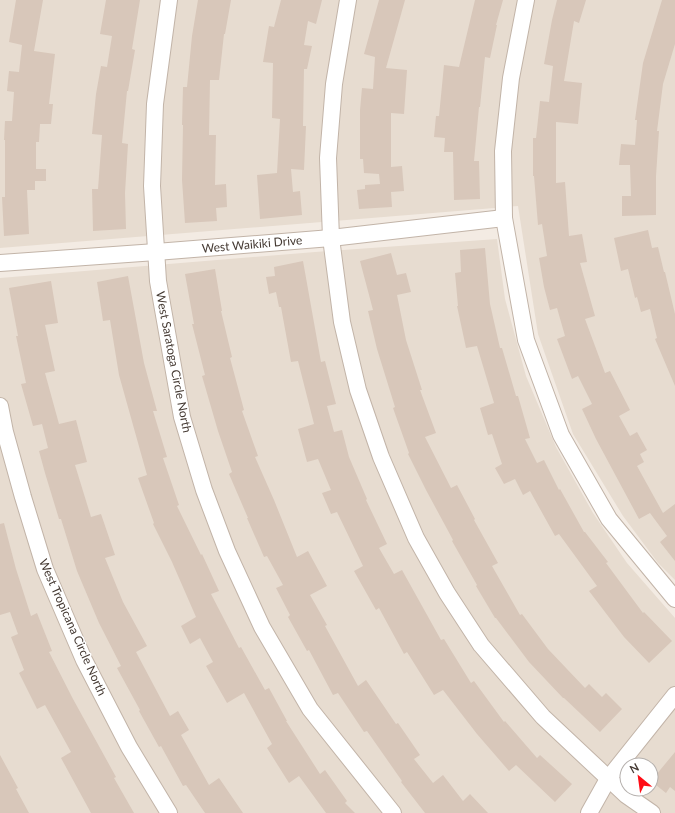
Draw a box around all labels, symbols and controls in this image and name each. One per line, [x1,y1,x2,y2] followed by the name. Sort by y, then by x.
[201,232,303,256] street label: West Waikiki Drive
[153,290,195,434] street label: West Saratoga Circle North
[36,556,110,698] street label: West Tropicana Circle North
[619,757,659,797] north arrow
[627,760,641,776] text: N

